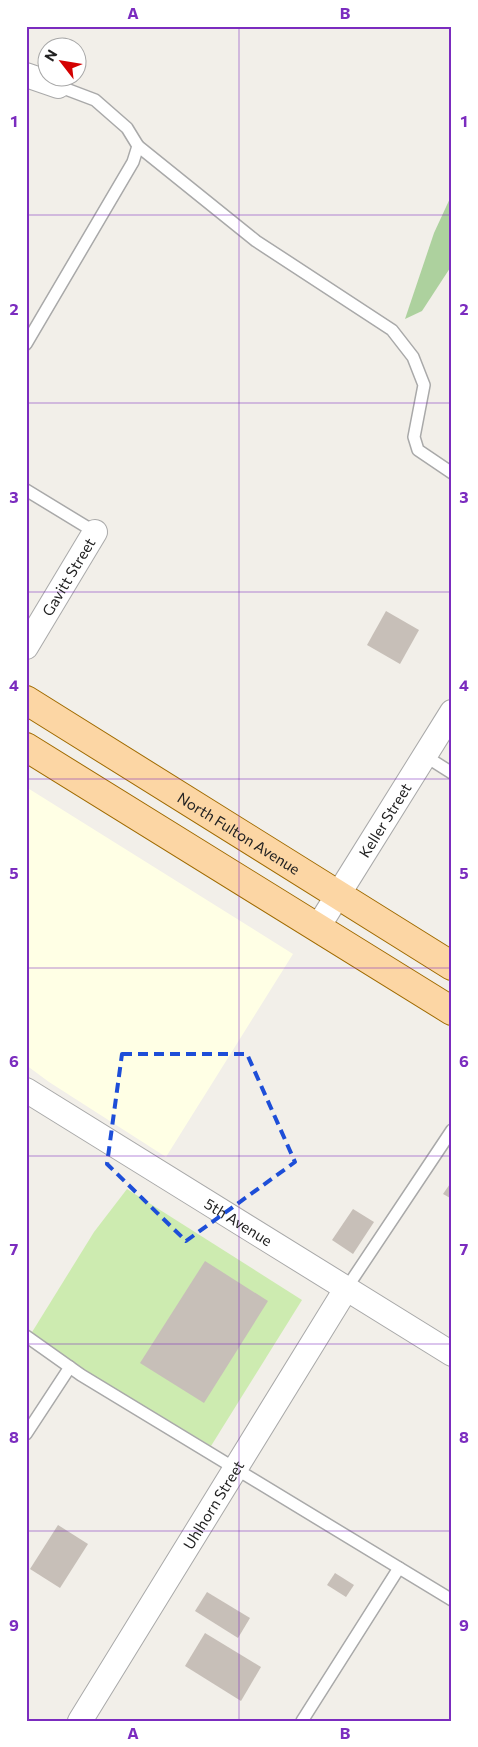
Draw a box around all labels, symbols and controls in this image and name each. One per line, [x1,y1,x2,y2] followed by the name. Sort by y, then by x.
[127,3,139,22] text: A
[340,3,351,22] text: B
[38,38,88,88] north arrow
[40,46,60,64] text: N
[10,111,18,130] text: 1
[460,111,468,130] text: 1
[9,299,19,318] text: 2
[459,299,469,318] text: 2
[9,487,19,506] text: 3
[459,487,469,506] text: 3
[38,534,99,619] street label: Gavitt Street
[9,675,19,694] text: 4
[459,675,469,694] text: 4
[355,780,415,861] street label: Keller Street
[174,788,304,878] street label: North Fulton Avenue
[9,863,19,882] text: 5
[459,863,469,882] text: 5
[9,1051,19,1070] text: 6
[459,1051,469,1070] text: 6
[201,1194,276,1249] street label: 5th Avenue
[10,1239,19,1258] text: 7
[460,1239,469,1258] text: 7
[9,1427,19,1446] text: 8
[459,1427,469,1446] text: 8
[179,1457,247,1552] street label: Uhlhorn Street
[9,1615,19,1634] text: 9
[459,1615,469,1634] text: 9
[127,1723,139,1742] text: A
[340,1723,351,1742] text: B

